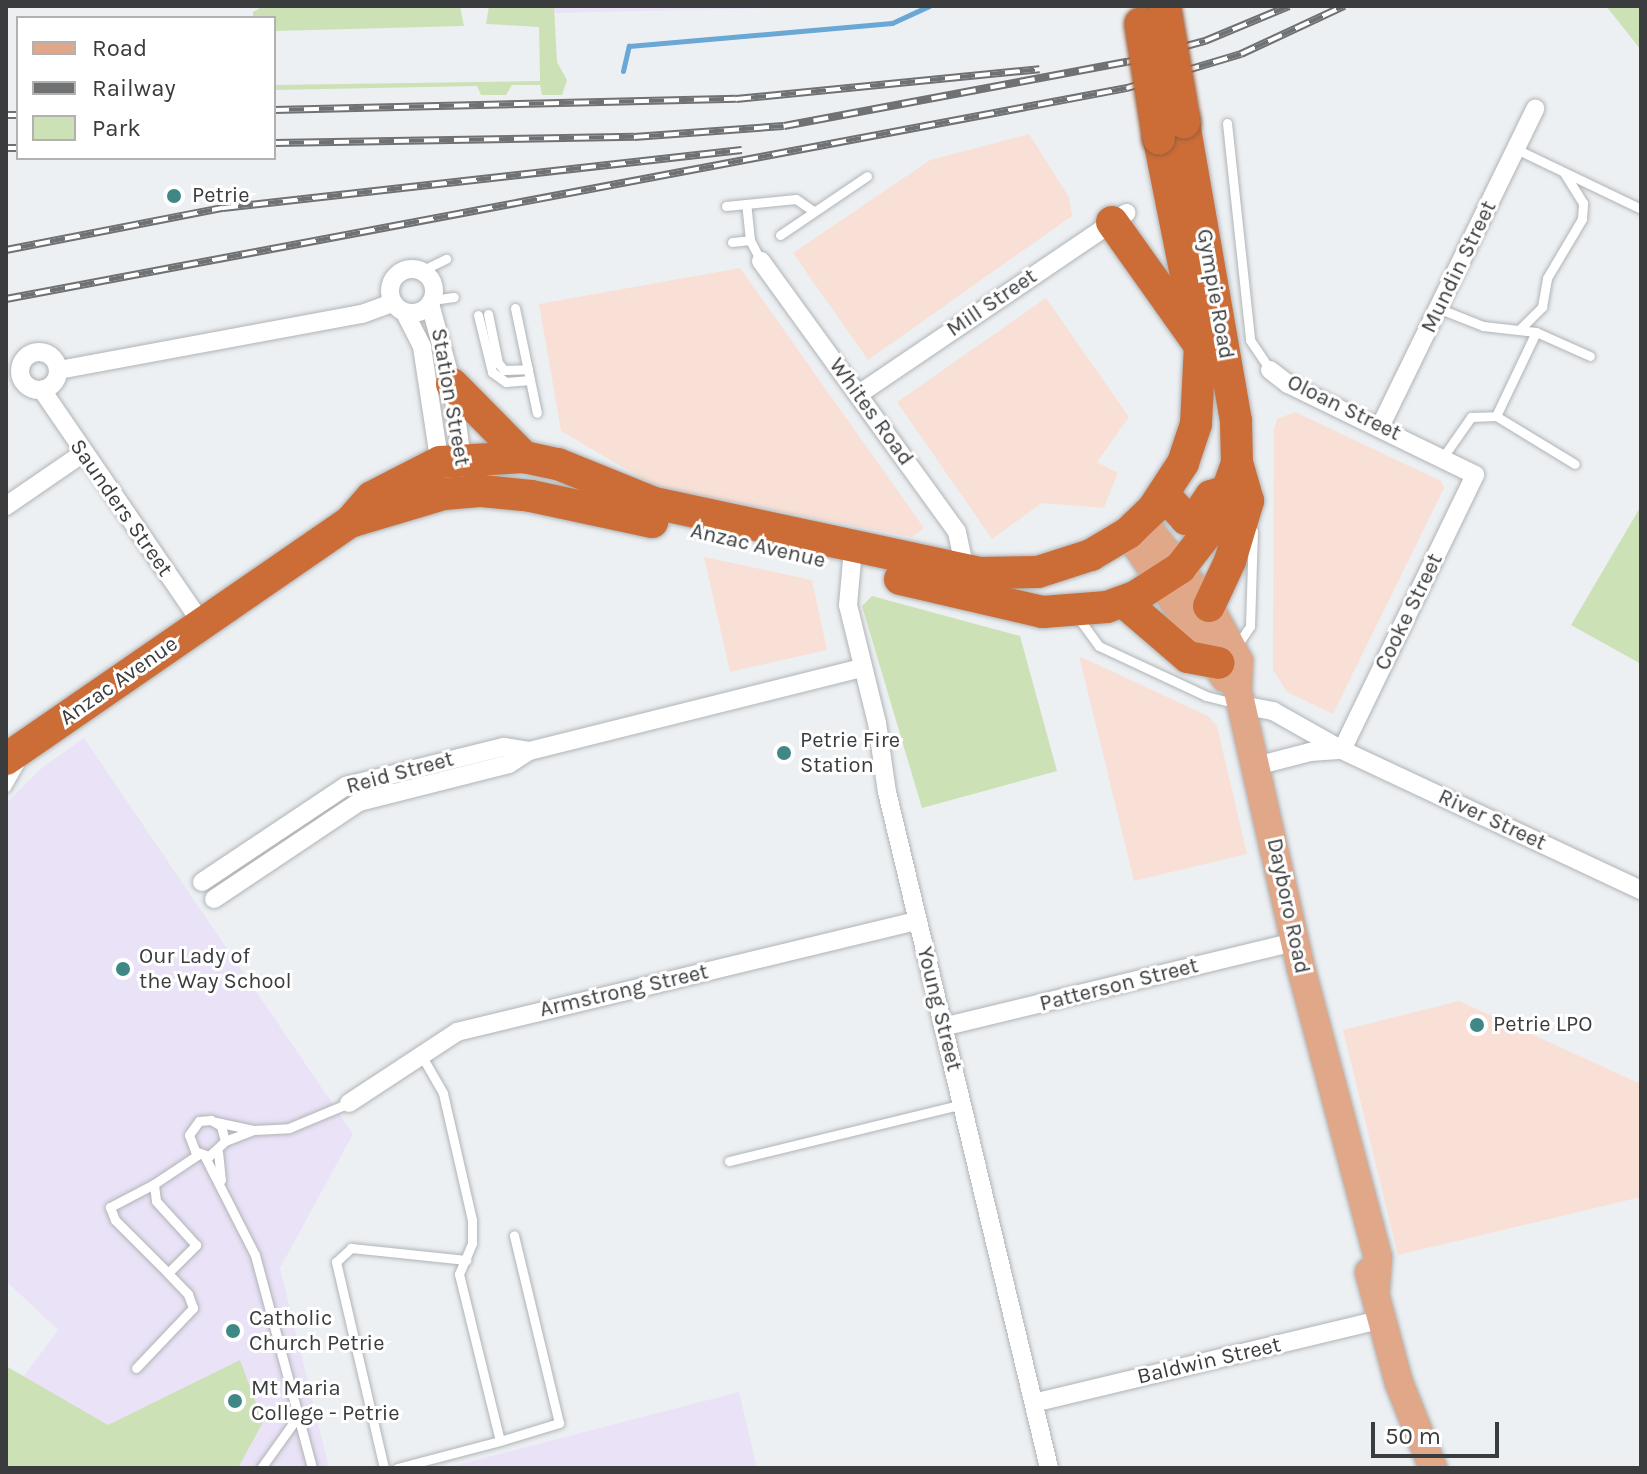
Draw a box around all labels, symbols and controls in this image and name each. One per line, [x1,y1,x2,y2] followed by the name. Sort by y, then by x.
[16,16,276,160] legend
[92,34,147,62] text: Road
[92,74,176,102] text: Railway
[92,114,141,142] text: Park
[192,183,250,209] place label: Petrie
[163,185,185,207] marker: Petrie
[1416,197,1502,337] street label: Mundin Street
[1191,227,1239,361] street label: Gympie Road
[942,263,1042,343] street label: Mill Street
[425,326,475,468] street label: Station Street
[823,353,919,471] street label: Whites Road
[1283,369,1405,447] street label: Oloan Street
[64,434,178,582] street label: Saunders Street
[688,518,828,574] street label: Anzac Avenue
[1369,549,1449,675] street label: Cooke Street
[55,631,183,731] street label: Anzac Avenue
[800,727,900,778] place label: Petrie Fire Station
[775,744,793,762] marker: Petrie Fire Station
[343,746,457,800] street label: Reid Street
[1434,784,1550,856] street label: River Street
[1261,836,1315,976] street label: Dayboro Road
[139,943,292,994] place label: Our Lady of the Way School
[911,944,967,1074] street label: Young Street
[1037,953,1201,1017] street label: Patterson Street
[537,959,711,1023] street label: Armstrong Street
[114,960,132,978] marker: Our Lady of the Way School
[1493,1012,1592,1038] place label: Petrie LPO
[1468,1016,1486,1034] marker: Petrie LPO
[249,1305,384,1356] place label: Catholic Church Petrie
[224,1322,242,1340] marker: Catholic Church Petrie
[1135,1332,1283,1390] street label: Baldwin Street
[251,1375,399,1426] place label: Mt Maria College - Petrie
[226,1392,244,1410] marker: Mt Maria College - Petrie
[1375,1406,1503,1456] scale bar
[1385,1422,1441,1450] text: 50 m

